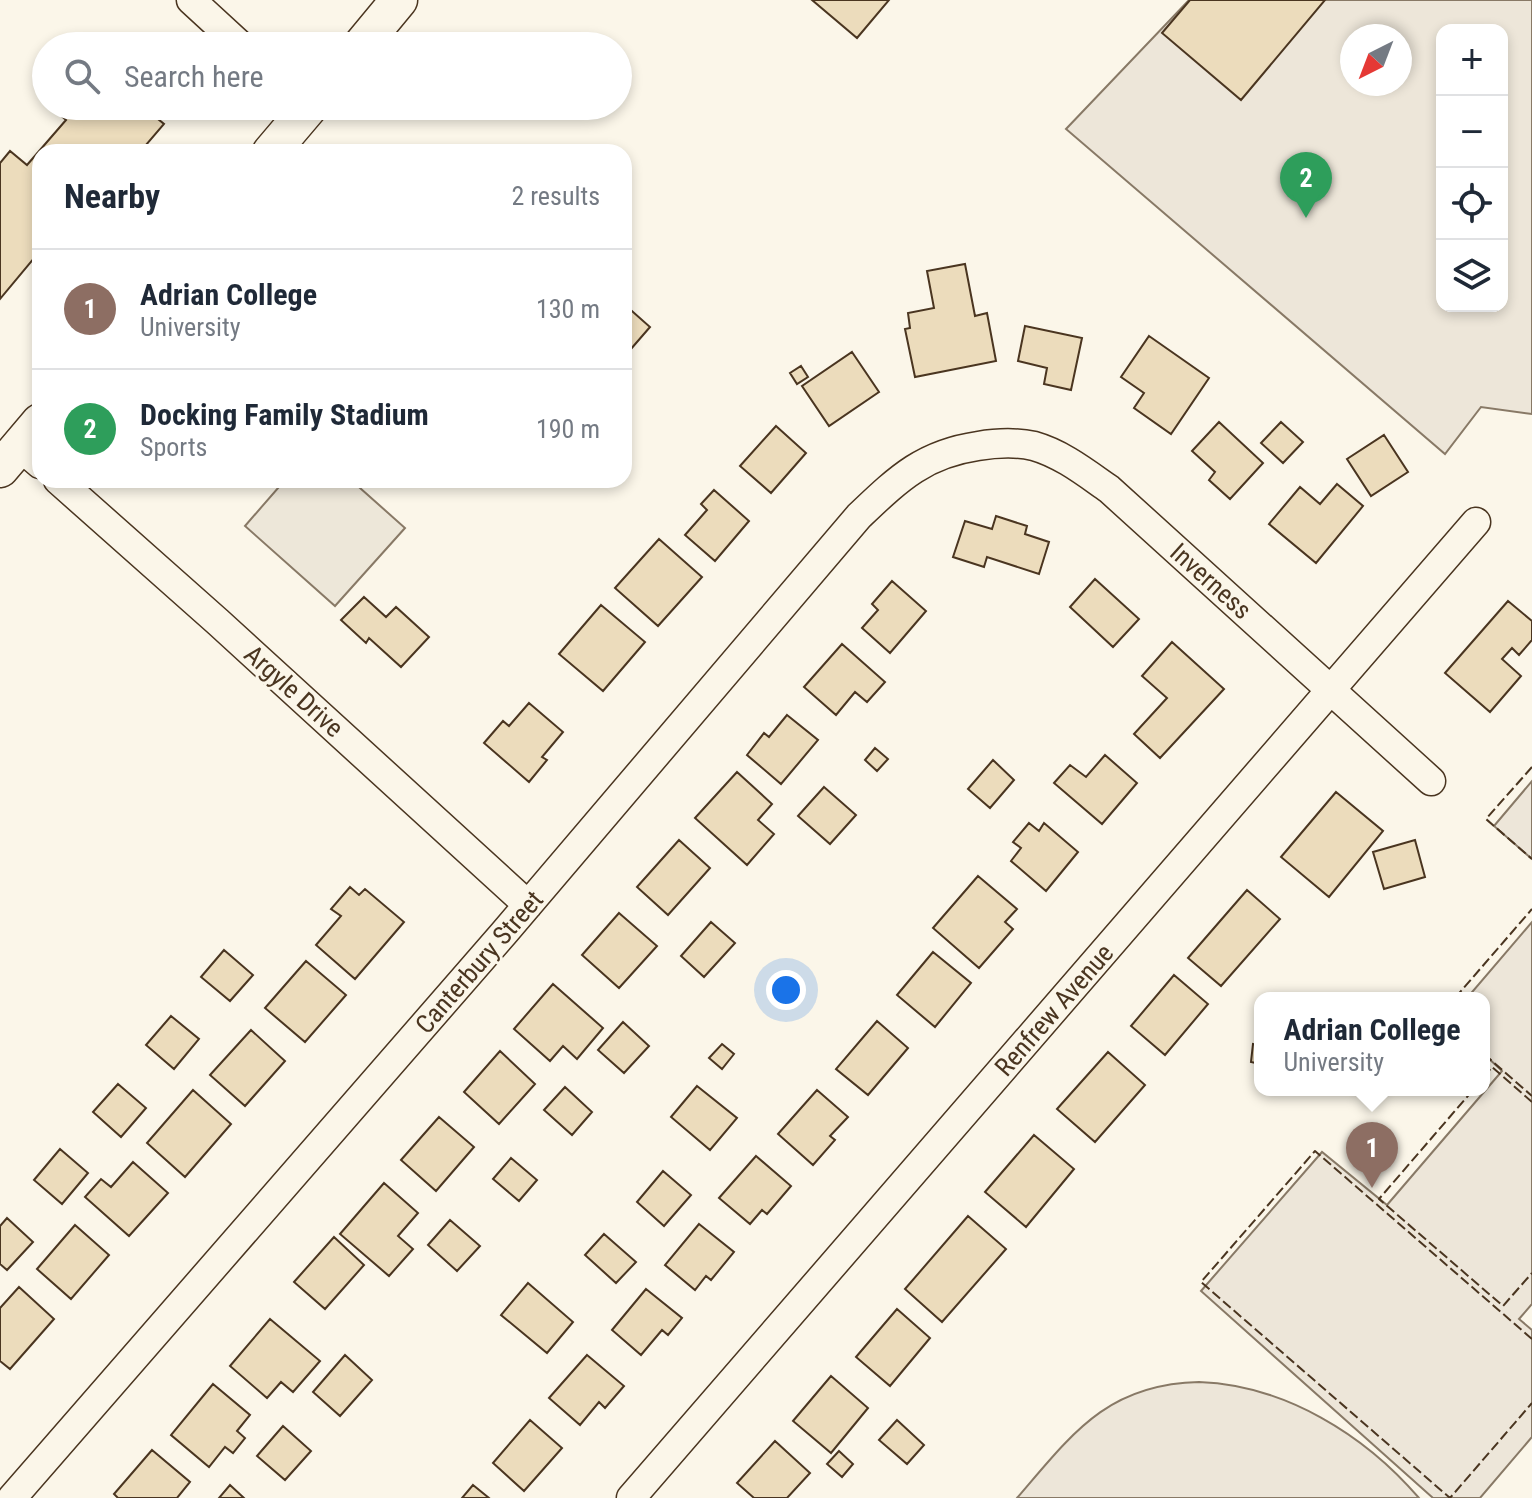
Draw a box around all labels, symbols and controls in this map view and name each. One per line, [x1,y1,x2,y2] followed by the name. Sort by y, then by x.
[1340,24,1412,96] north arrow
[1436,24,1508,312] map controls
[1436,24,1508,96] button: +
[32,32,632,120] search box
[60,54,104,98] icon: search
[124,59,264,94] text: Search here
[1436,96,1508,168] button: −
[1280,152,1332,218] pin: 2
[1436,168,1508,240] button: locate
[64,176,160,216] text: Nearby
[511,181,600,211] text: 2 results
[1436,240,1508,312] button: layers
[140,277,317,312] text: Adrian College
[83,294,97,324] text: 1
[536,294,600,324] text: 130 m
[140,312,241,342] text: University
[140,397,429,432] text: Docking Family Stadium
[83,414,97,444] text: 2
[536,414,600,444] text: 190 m
[140,432,207,462] text: Sports
[1164,537,1258,625] street label: Inverness
[239,639,349,743] street label: Argyle Drive
[409,885,549,1039] street label: Canterbury Street
[989,938,1119,1082] street label: Renfrew Avenue
[766,970,806,1010] your location
[1254,992,1490,1096] popup
[1283,1012,1461,1047] text: Adrian College
[1283,1047,1384,1077] text: University
[1346,1122,1398,1188] pin: 1

